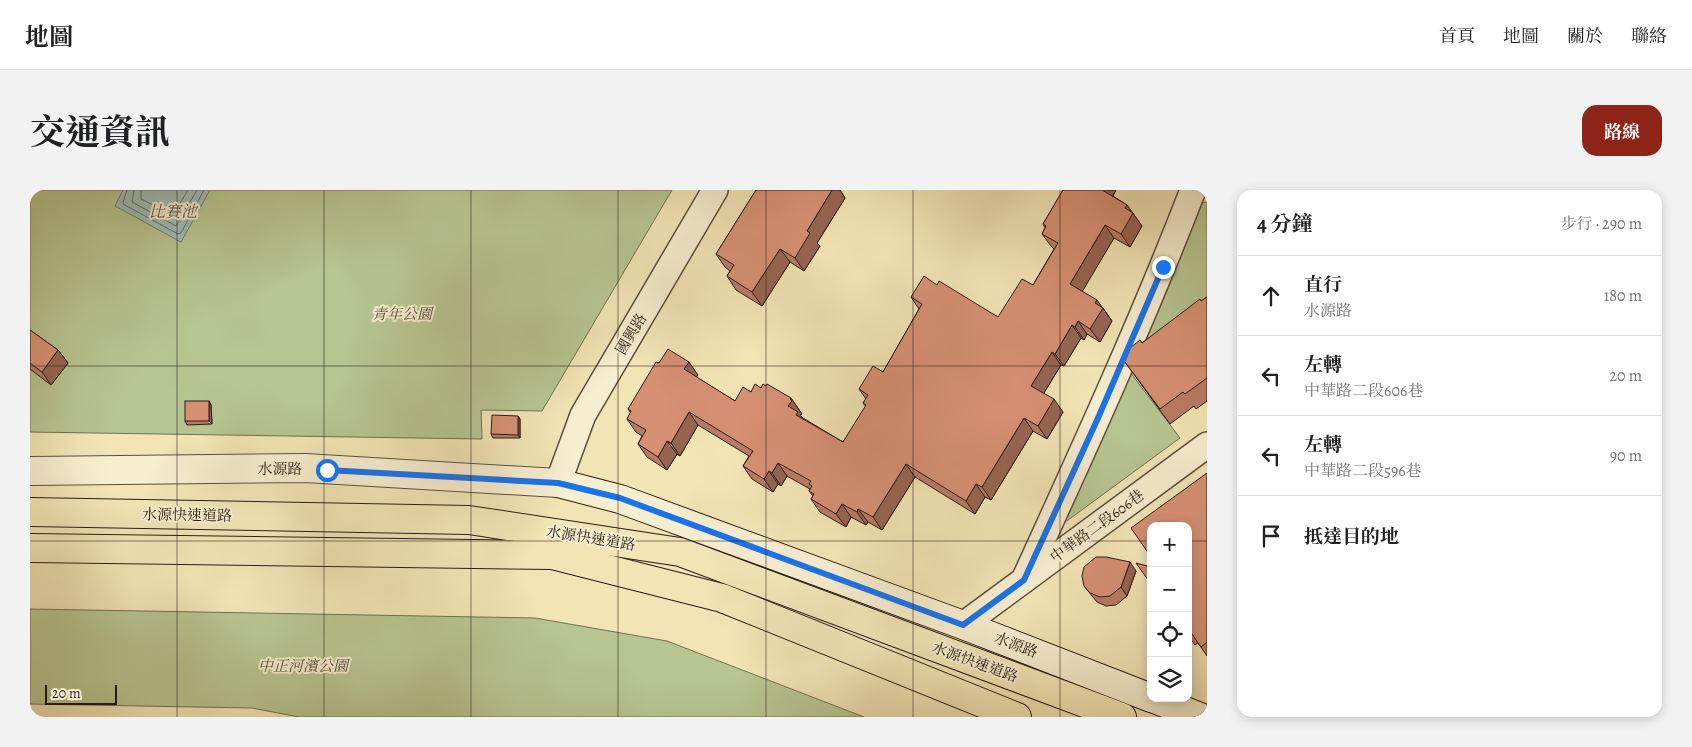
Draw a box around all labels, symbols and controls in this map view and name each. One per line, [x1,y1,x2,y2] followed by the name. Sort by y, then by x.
[25,21,73,53] text: 地圖
[1439,24,1475,48] text: 首頁
[1503,24,1539,48] text: 地圖
[1567,24,1603,48] text: 關於
[1631,24,1667,48] text: 聯絡
[1582,105,1662,156] button: 路線
[30,108,170,156] text: 交通資訊
[149,201,199,223] water label: 比賽池
[1257,210,1313,238] text: 4 分鐘
[1561,213,1642,235] text: 步行 · 290 m
[1152,256,1175,279] route end
[1304,272,1342,298] text: 直行
[1257,282,1285,310] icon: ahead
[1604,285,1642,307] text: 180 m
[1304,300,1352,322] text: 水源路
[372,304,434,324] park label: 青年公園
[611,310,651,358] street label: 國興路
[1304,352,1342,378] text: 左轉
[1257,362,1285,390] icon: left
[1609,365,1642,387] text: 20 m
[1304,380,1423,402] text: 中華路二段606巷
[1304,432,1342,458] text: 左轉
[1257,442,1285,470] icon: left
[1610,445,1642,467] text: 90 m
[257,459,303,479] street label: 水源路
[316,459,339,482] route start
[1304,460,1422,482] text: 中華路二段596巷
[1046,485,1148,567] street label: 中華路二段606巷
[142,504,232,526] street label: 水源快速道路
[545,521,637,555] street label: 水源快速道路
[1147,522,1192,702] map controls
[1147,522,1192,567] button: +
[1257,522,1285,550] icon: arrive
[1304,524,1399,550] text: 抵達目的地
[1147,567,1192,612] button: −
[1147,612,1192,657] button: locate
[991,628,1041,662] street label: 水源路
[929,637,1021,687] street label: 水源快速道路
[258,656,350,676] park label: 中正河濱公園
[1147,657,1192,702] button: layers
[45,682,118,705] scale bar
[52,684,81,703] text: 20 m

